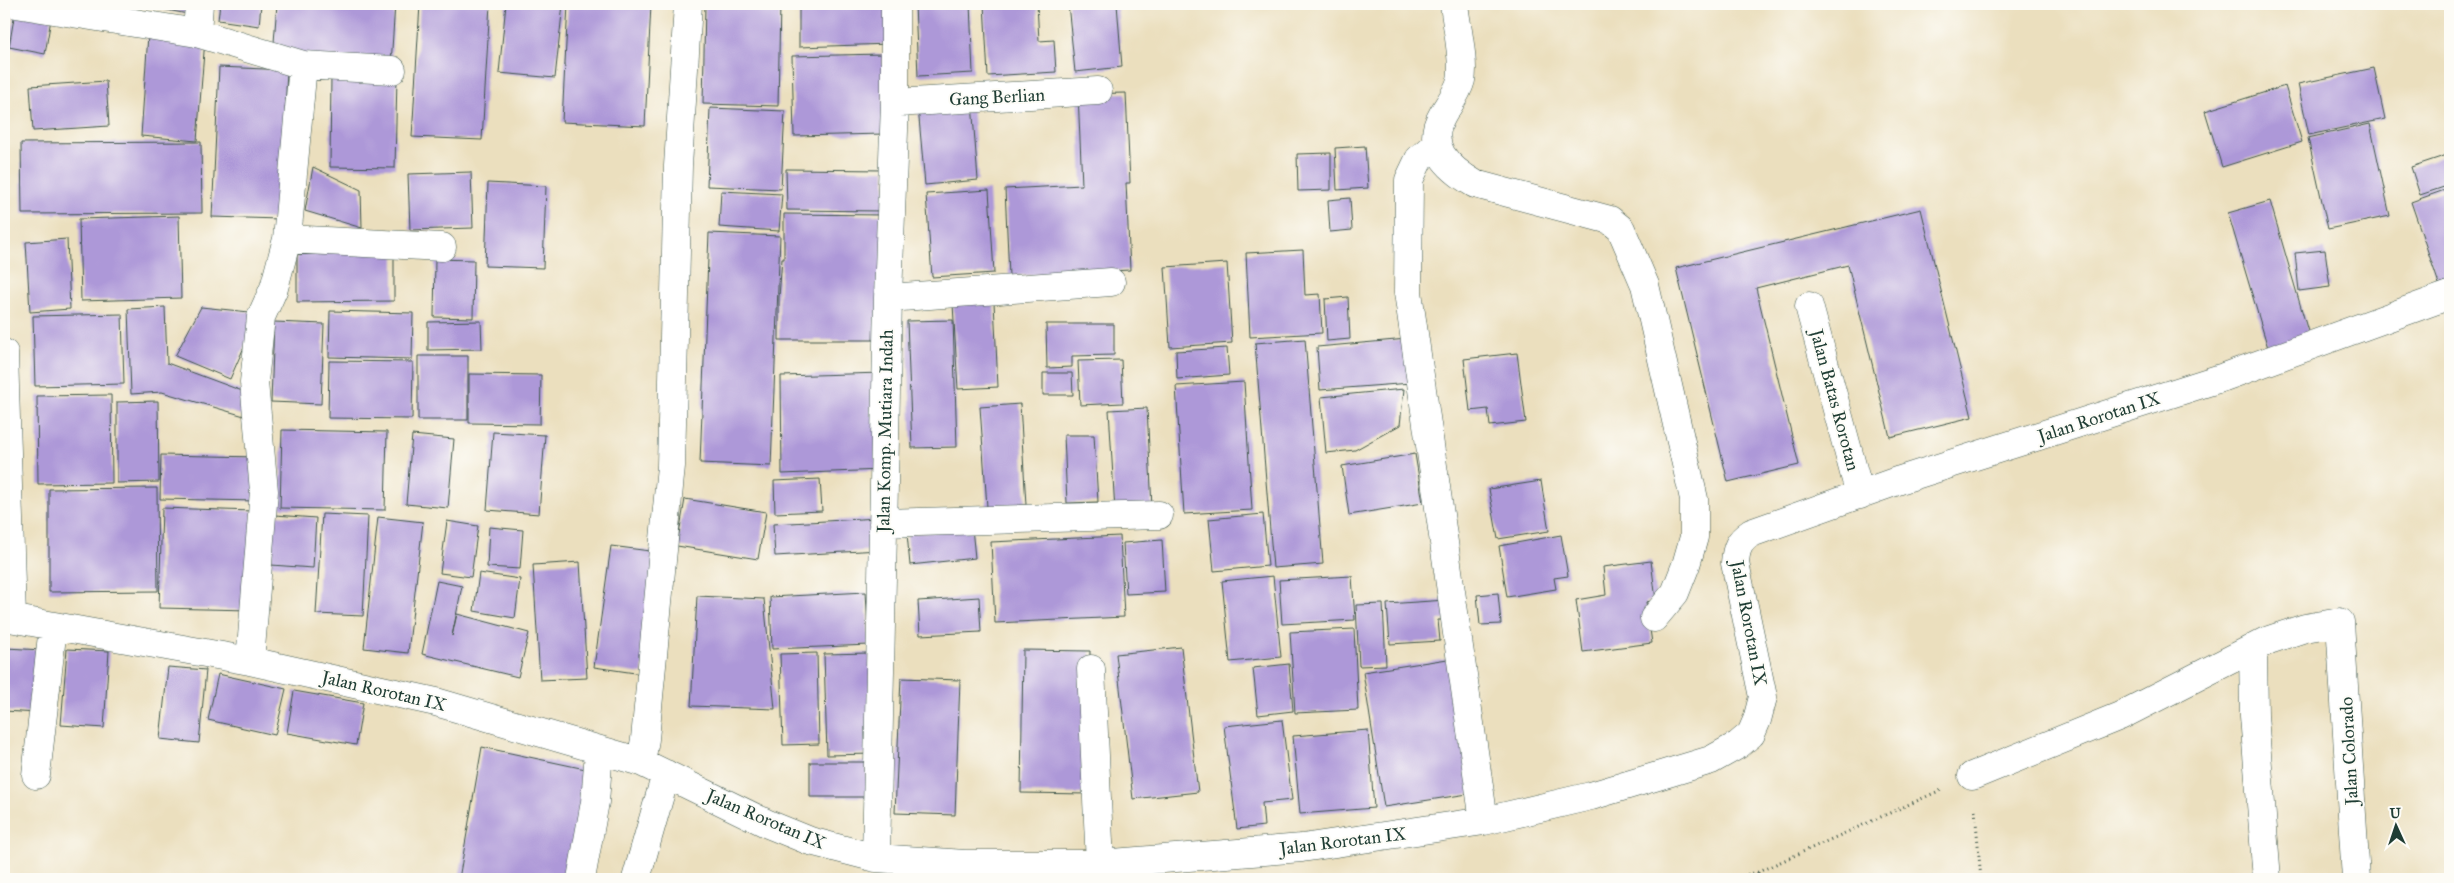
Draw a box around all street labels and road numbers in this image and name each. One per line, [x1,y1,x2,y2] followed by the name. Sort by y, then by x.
[948,83,1046,111] street label: Gang Berlian
[1804,325,1865,474] street label: Jalan Batas Rorotan
[872,329,899,535] street label: Jalan Komp. Mutiara Indah
[2033,387,2163,449] street label: Jalan Rorotan IX
[1725,556,1772,688] street label: Jalan Rorotan IX
[317,666,449,717] street label: Jalan Rorotan IX
[2335,696,2364,808] street label: Jalan Colorado
[701,783,829,855] street label: Jalan Rorotan IX
[1276,822,1408,861] street label: Jalan Rorotan IX

